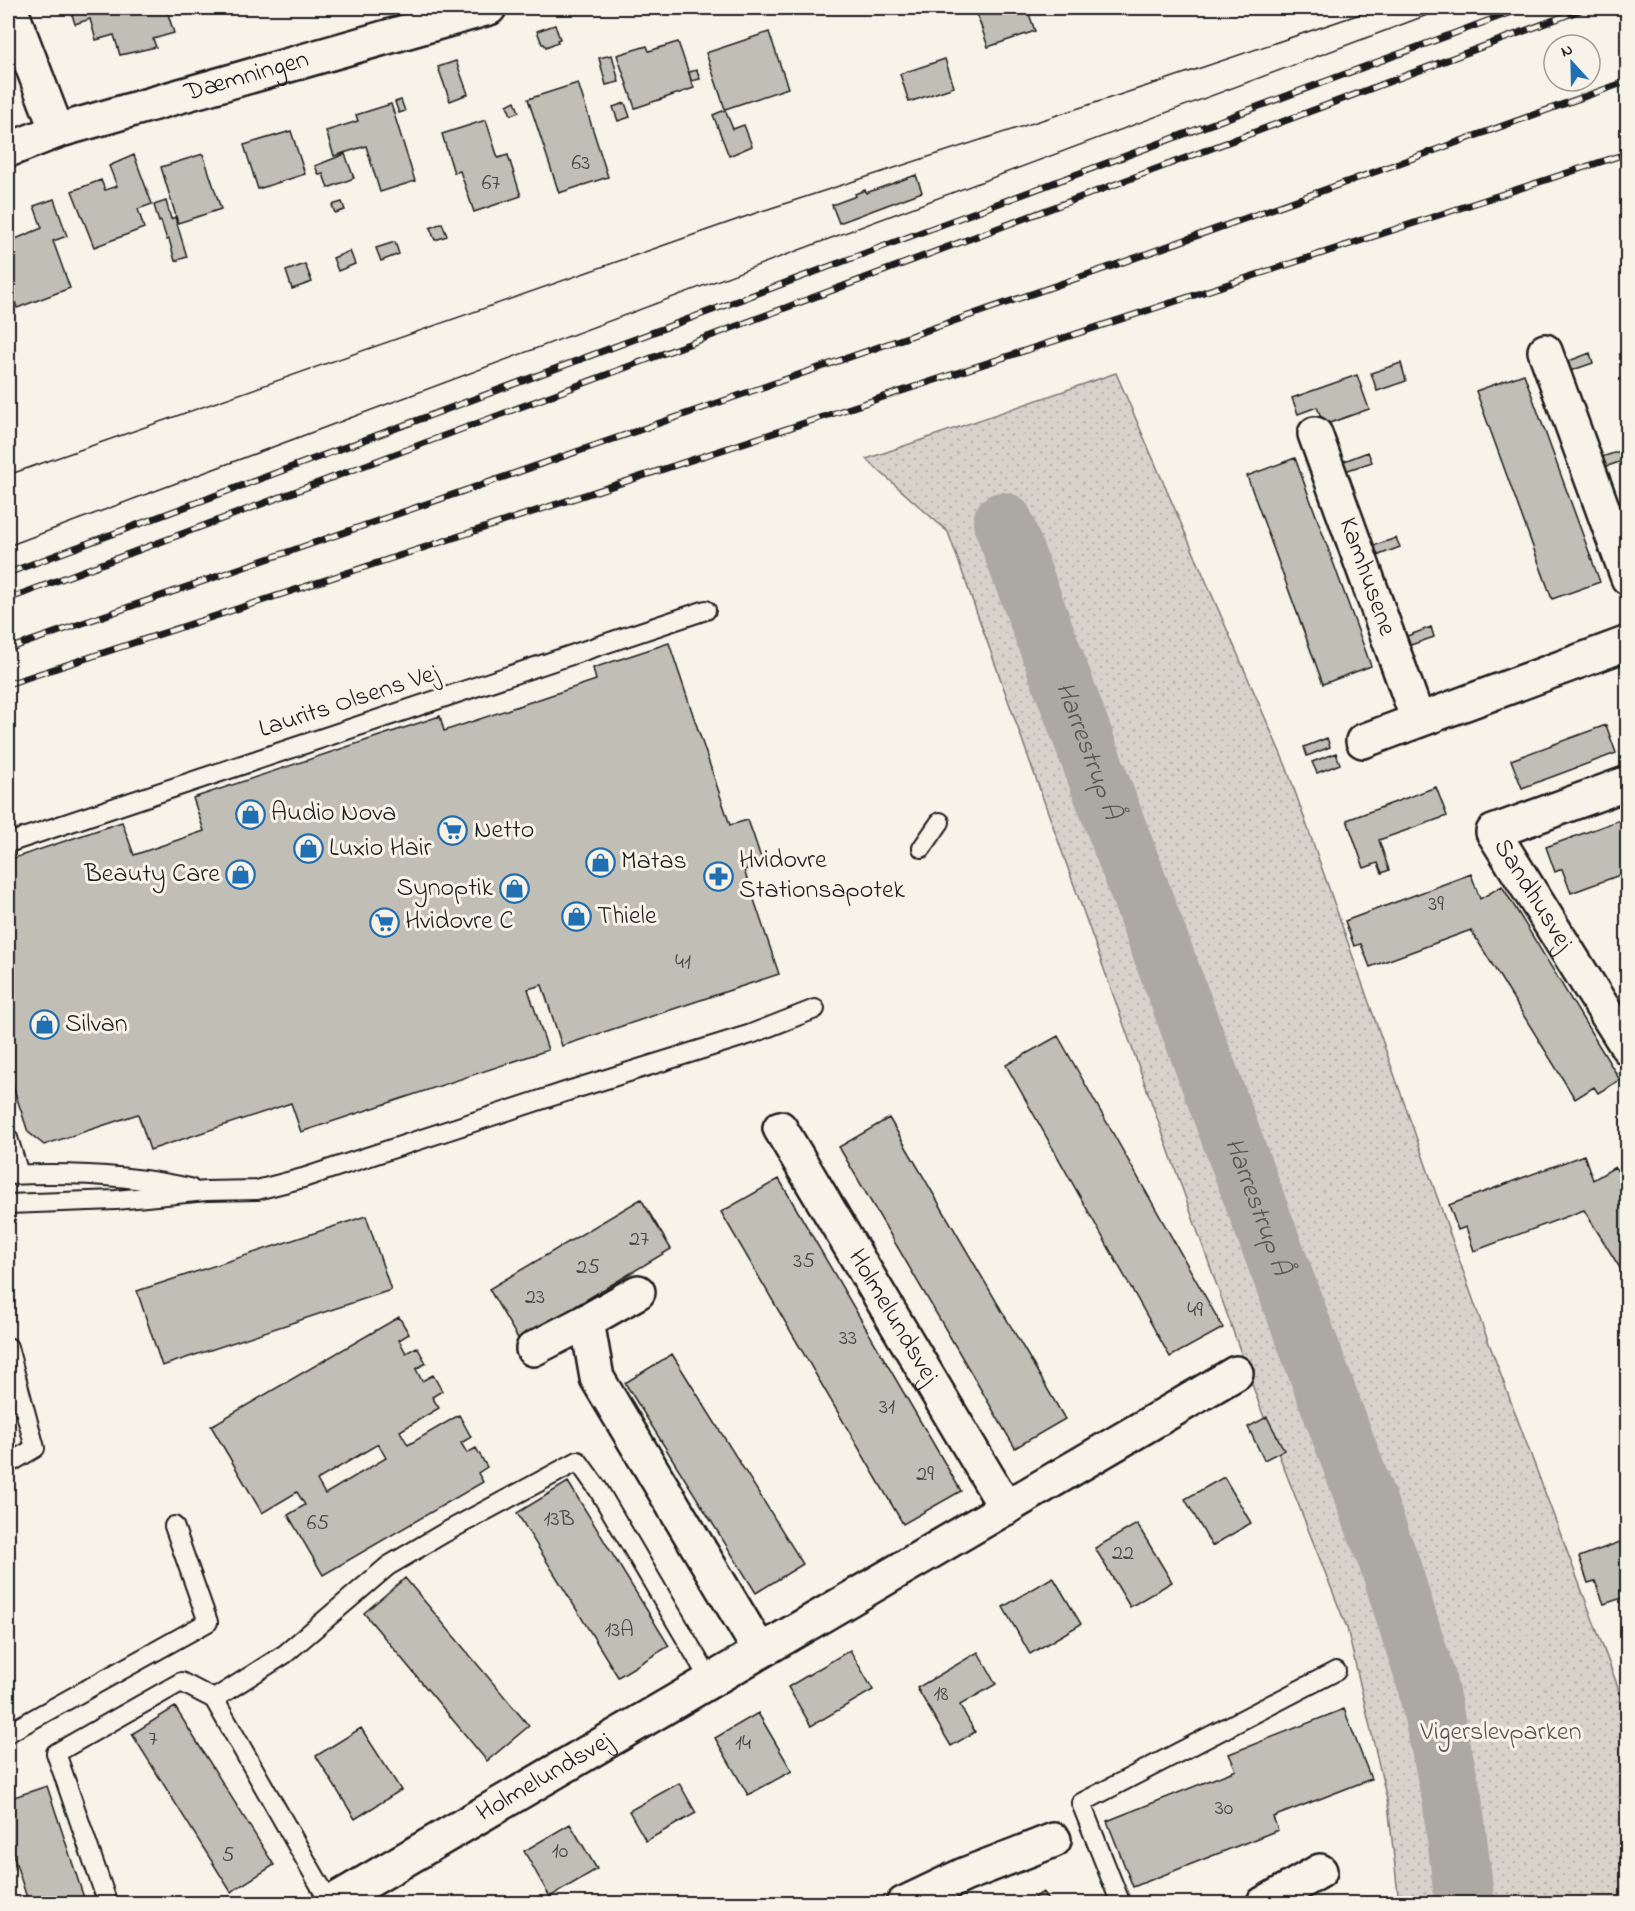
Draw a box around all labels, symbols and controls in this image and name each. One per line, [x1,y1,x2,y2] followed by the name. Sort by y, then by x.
[1542,33,1602,93] north arrow
[1558,38,1577,64] text: N
[179,41,314,113] street label: Dæmningen
[572,148,590,180] house number: 63
[482,168,500,200] house number: 67
[1328,513,1405,642] street label: Kamhusene
[254,655,445,749] street label: Laurits Olsens Vej
[1045,677,1132,826] water label: Harrestrup Å
[271,795,396,833] place label: Audio Nova
[234,798,266,830] shop icon: Audio Nova
[474,812,534,850] place label: Netto
[437,815,469,847] supermarket icon: Netto
[329,830,433,868] place label: Luxio Hair
[1483,831,1582,959] street label: Sandhusvej
[292,833,324,865] shop icon: Luxio Hair
[739,842,906,910] place label: Hvidovre Stationsapotek
[621,843,687,881] place label: Matas
[584,846,616,878] shop icon: Matas
[83,856,220,894] place label: Beauty Care
[225,859,257,891] shop icon: Beauty Care
[702,860,734,892] pharmacy icon: Hvidovre Stationsapotek
[397,870,494,908] place label: Synoptik
[498,873,530,905] shop icon: Synoptik
[1428,889,1444,921] house number: 39
[597,898,657,936] place label: Thiele
[560,901,592,933] shop icon: Thiele
[405,903,513,941] place label: Hvidovre C
[368,906,400,938] supermarket icon: Hvidovre C
[675,947,691,979] house number: 41
[65,1006,128,1044] place label: Silvan
[28,1009,60,1041] shop icon: Silvan
[1214,1132,1301,1282] water label: Harrestrup Å
[629,1224,649,1256] house number: 27
[837,1242,948,1393] street label: Holmelundsvej
[793,1246,815,1278] house number: 35
[576,1252,600,1284] house number: 25
[525,1282,545,1314] house number: 23
[1187,1295,1203,1327] house number: 49
[839,1323,857,1355] house number: 33
[879,1392,895,1424] house number: 31
[916,1459,934,1491] house number: 29
[544,1504,575,1536] house number: 13B
[307,1508,329,1540] house number: 65
[1112,1538,1134,1570] house number: 22
[604,1615,634,1647] house number: 13A
[933,1679,949,1711] house number: 18
[1420,1714,1582,1752] park label: Vigerslevparken
[470,1723,620,1832] street label: Holmelundsvej
[148,1724,158,1756] house number: 7
[735,1728,751,1760] house number: 14
[1215,1793,1233,1825] house number: 30
[552,1836,568,1868] house number: 10
[222,1840,234,1872] house number: 5

